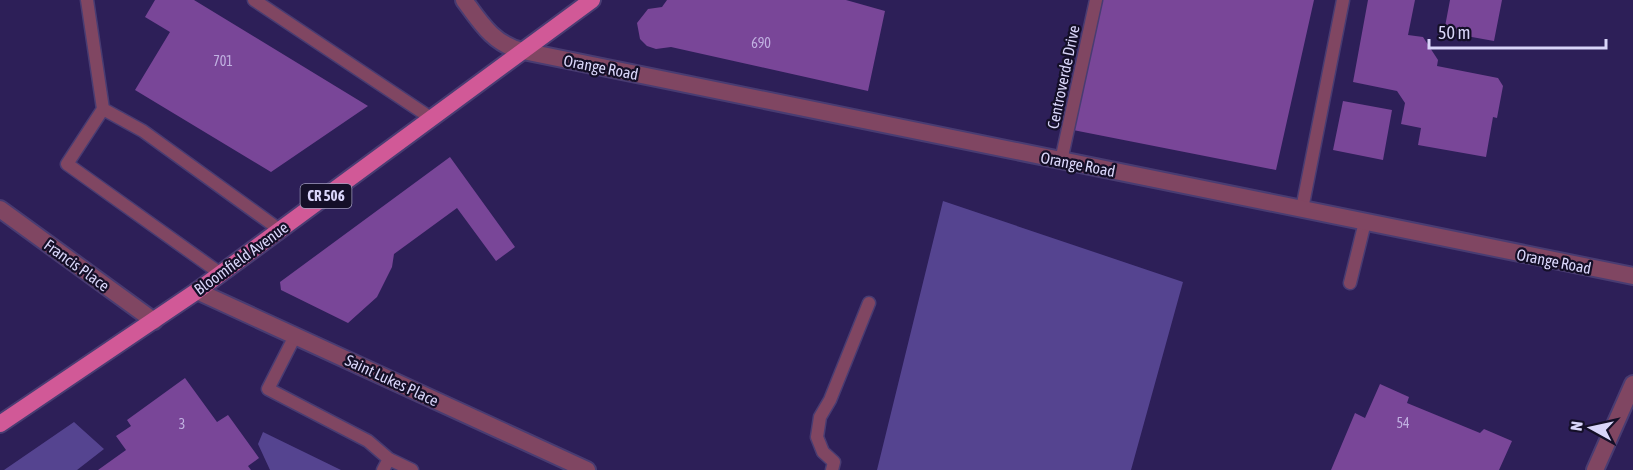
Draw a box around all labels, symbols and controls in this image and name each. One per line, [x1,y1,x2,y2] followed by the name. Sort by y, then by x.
[1429,12,1606,50] scale bar
[1438,22,1470,43] text: 50 m
[1043,24,1083,130] street label: Centroverde Drive
[751,35,771,51] house number: 690
[562,51,640,84] street label: Orange Road
[213,53,233,69] house number: 701
[1039,148,1117,181] street label: Orange Road
[300,184,352,208] road number: CR 506
[191,218,291,298] street label: Bloomfield Avenue
[41,235,113,295] street label: Francis Place
[1515,245,1593,278] street label: Orange Road
[342,351,442,409] street label: Saint Lukes Place
[1561,398,1621,458] north arrow
[1396,415,1410,431] house number: 54
[179,416,185,432] house number: 3
[1567,420,1586,432] text: N

